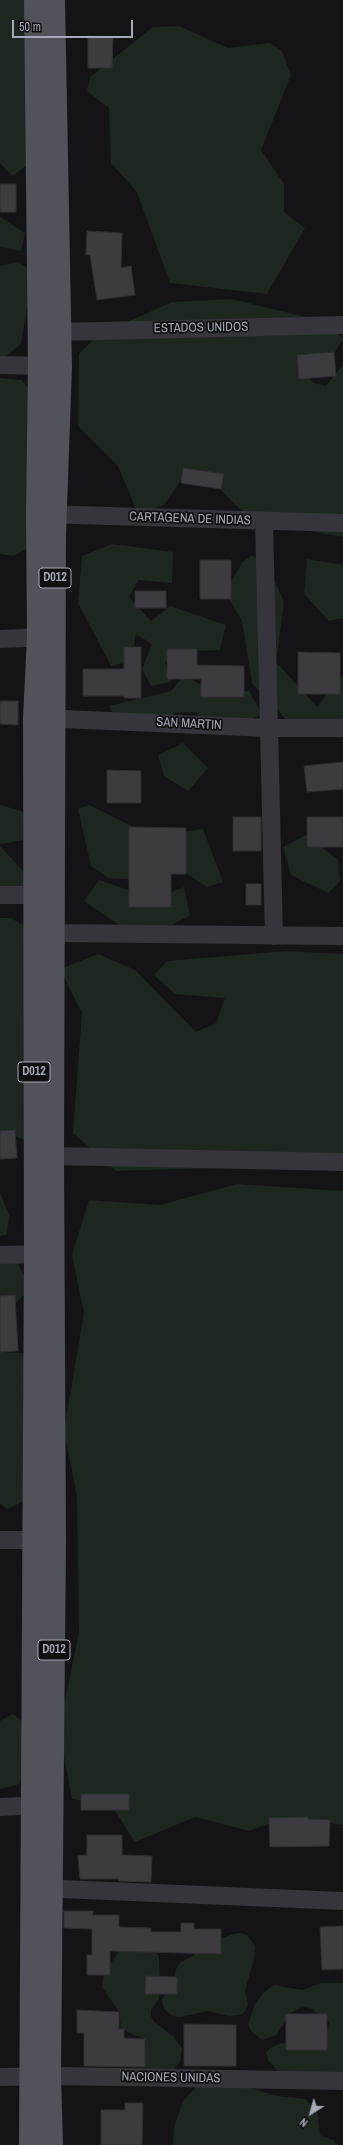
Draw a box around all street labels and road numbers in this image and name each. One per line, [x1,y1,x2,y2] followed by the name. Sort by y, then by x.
[154,319,248,337] street label: ESTADOS UNIDOS
[129,509,251,529] street label: CARTAGENA DE INDIAS
[39,568,71,588] road number: D012
[156,714,222,734] street label: SAN MARTIN
[18,1062,50,1082] road number: D012
[38,1640,70,1660] road number: D012
[121,2069,221,2087] street label: NACIONES UNIDAS

